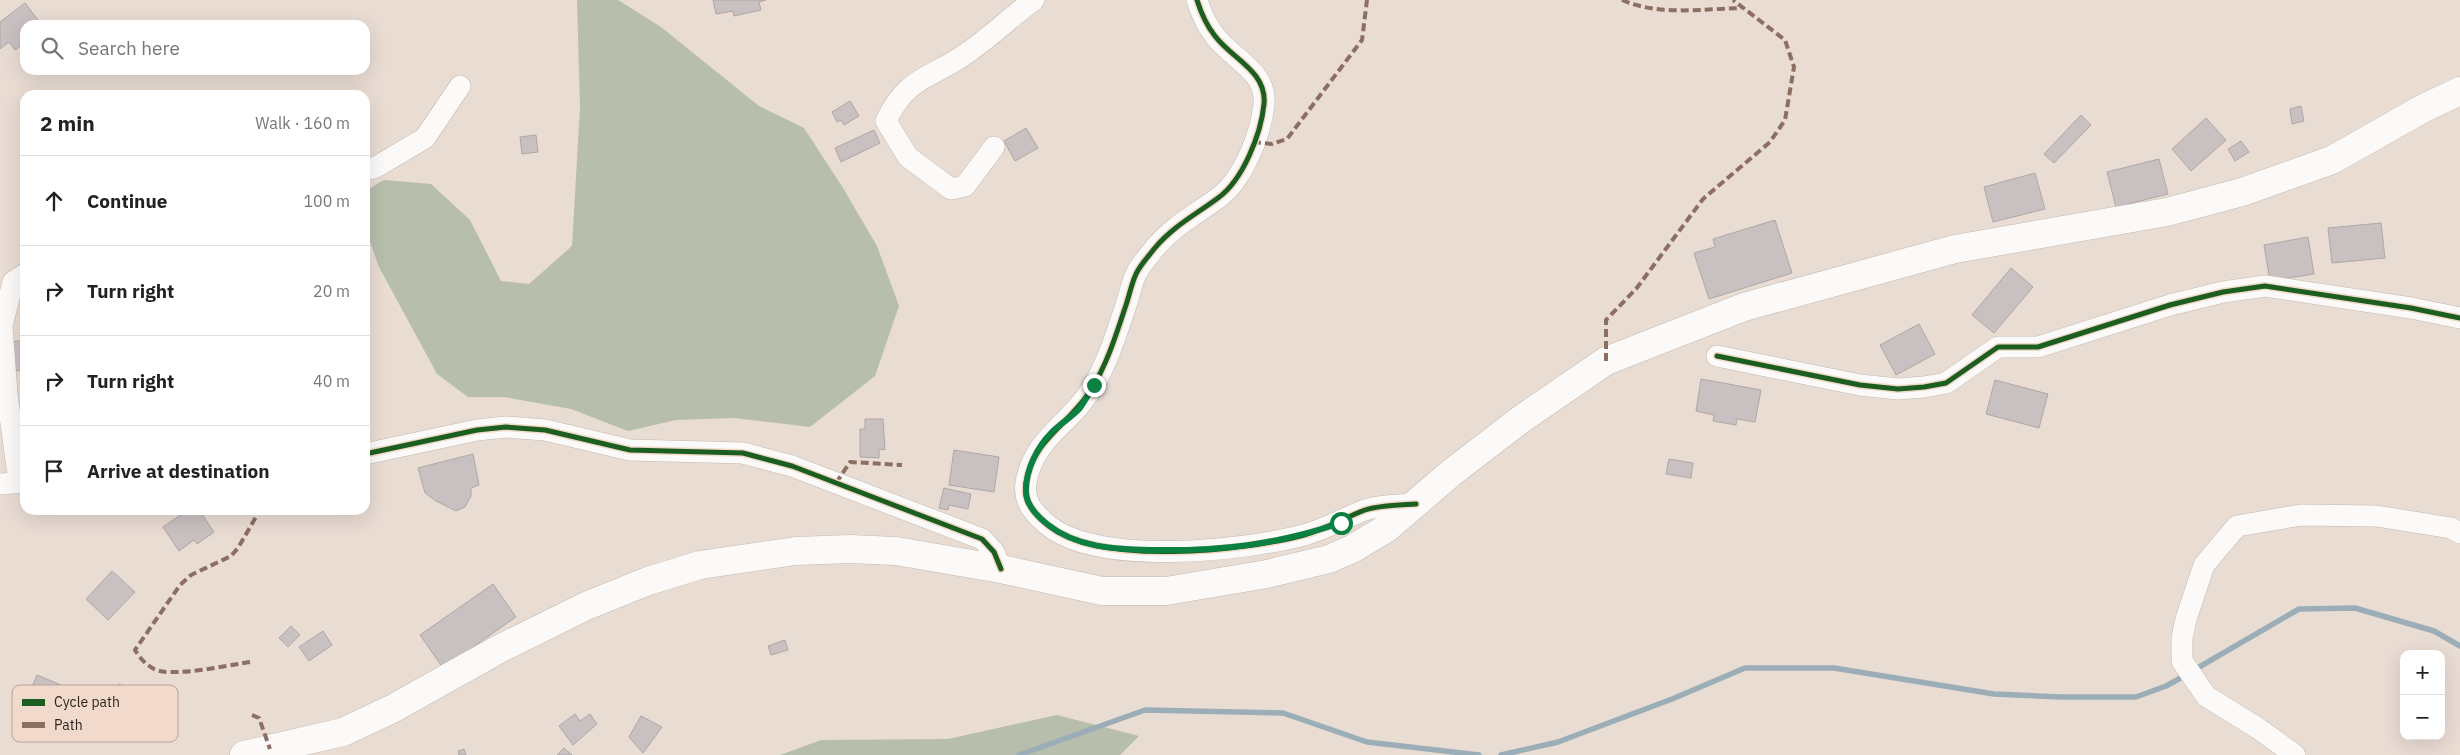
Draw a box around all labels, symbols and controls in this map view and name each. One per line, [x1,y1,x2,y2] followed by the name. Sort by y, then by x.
[20,20,370,75] search box
[38,34,66,62] icon: search
[78,36,180,60] text: Search here
[40,109,95,137] text: 2 min
[255,113,350,133] text: Walk · 160 m
[40,187,68,215] icon: ahead
[87,189,167,213] text: Continue
[303,191,350,211] text: 100 m
[40,277,68,305] icon: right
[87,279,174,303] text: Turn right
[313,281,350,301] text: 20 m
[40,367,68,395] icon: right
[87,369,174,393] text: Turn right
[313,371,350,391] text: 40 m
[1083,374,1106,397] route end
[40,457,68,485] icon: arrive
[87,459,270,483] text: Arrive at destination
[1330,512,1353,535] route start
[2400,650,2445,740] map controls
[2400,650,2445,695] button: +
[12,685,178,742] legend
[54,693,120,711] text: Cycle path
[2400,695,2445,740] button: −
[54,716,83,734] text: Path

